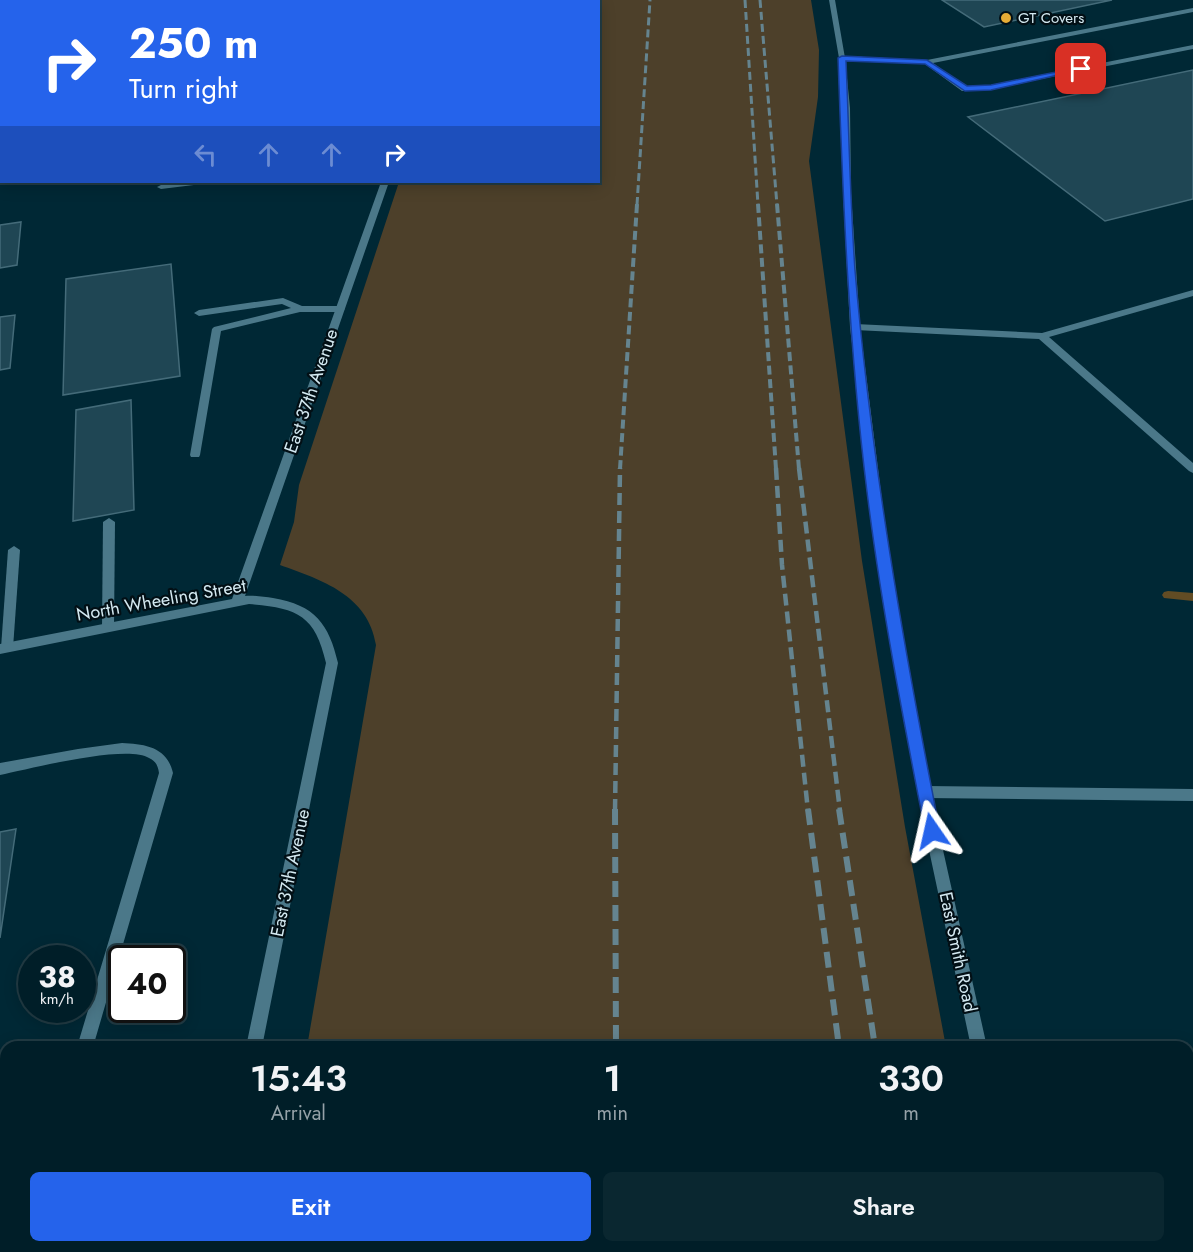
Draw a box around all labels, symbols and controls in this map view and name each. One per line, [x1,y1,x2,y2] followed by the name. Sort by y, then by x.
[1018,7,1084,29] place label: GT Covers
[999,11,1013,25] marker: GT Covers
[129,13,259,74] text: 250 m
[30,24,108,102] icon: right
[1055,43,1106,94] pin
[1064,52,1097,85] icon: arrive
[129,69,237,108] text: Turn right
[189,138,222,171] icon: left
[252,138,285,171] icon: ahead
[315,138,348,171] icon: ahead
[378,138,411,171] icon: right
[278,325,344,457] street label: East 37th Avenue
[74,572,249,628] street label: North Wheeling Street
[900,799,964,863] position arrow
[264,807,316,939] street label: East 37th Avenue
[933,890,983,1014] street label: East Smith Road
[108,945,186,1023] speed limit sign: 40
[38,955,76,998] text: 38
[40,988,74,1010] text: km/h
[250,1052,347,1104] text: 15:43
[603,1052,621,1104] text: 1
[878,1052,944,1104] text: 330
[271,1099,326,1128] text: Arrival
[597,1099,628,1128] text: min
[903,1099,919,1128] text: m
[30,1172,591,1241] button: Exit
[603,1172,1164,1241] button: Share

